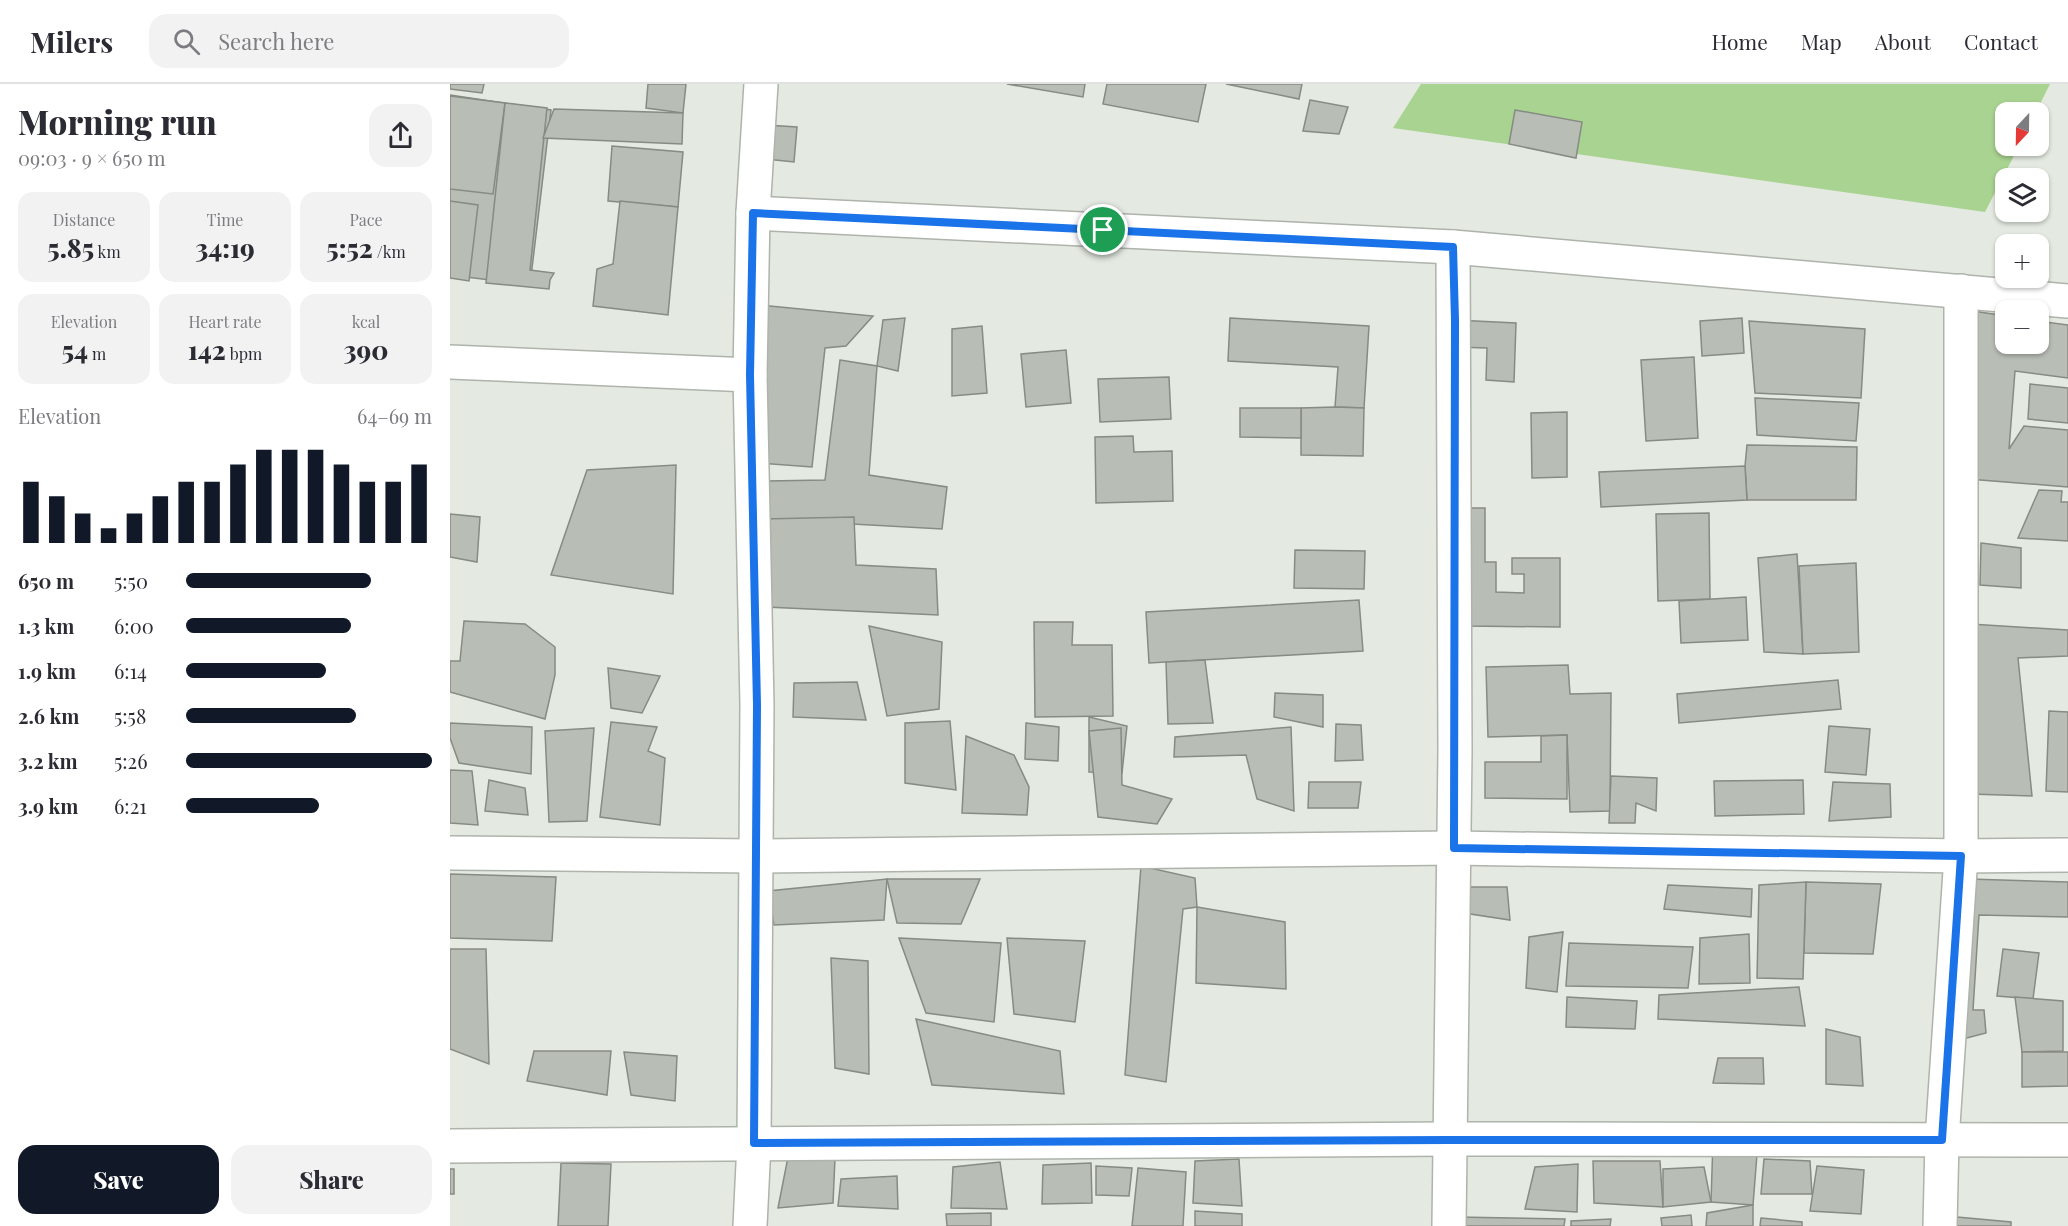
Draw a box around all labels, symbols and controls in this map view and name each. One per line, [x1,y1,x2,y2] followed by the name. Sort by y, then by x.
[149,14,569,68] search box
[30,23,113,60] text: Milers
[170,25,203,58] icon: search
[218,26,335,56] text: Search here
[1712,27,1768,55] text: Home
[1801,27,1842,55] text: Map
[1875,27,1931,55] text: About
[1964,27,2038,55] text: Contact
[18,99,217,143] text: Morning run
[1995,102,2049,156] north arrow
[1995,102,2049,354] map controls
[369,104,432,167] button: share
[18,144,165,171] text: 09:03 · 9 × 650 m
[1995,168,2049,222] button: layers
[1077,204,1128,255] pin
[53,209,115,230] text: Distance
[207,209,243,230] text: Time
[349,209,383,230] text: Pace
[1086,213,1119,246] icon: arrive
[47,230,94,265] text: 5.85
[195,230,255,265] text: 34:19
[326,230,373,265] text: 5:52
[1995,234,2049,288] button: +
[94,241,121,262] text: km
[373,241,406,262] text: /km
[1995,300,2049,354] button: −
[51,311,117,332] text: Elevation
[188,311,262,332] text: Heart rate
[352,311,380,332] text: kcal
[62,332,88,367] text: 54
[188,332,226,367] text: 142
[344,332,388,367] text: 390
[88,343,106,364] text: m
[226,343,262,364] text: bpm
[18,402,101,429] text: Elevation
[357,402,432,429] text: 64–69 m
[18,567,74,594] text: 650 m
[114,567,148,594] text: 5:50
[18,612,74,639] text: 1.3 km
[114,612,154,639] text: 6:00
[18,657,76,684] text: 1.9 km
[114,657,147,684] text: 6:14
[18,702,79,729] text: 2.6 km
[114,702,146,729] text: 5:58
[18,747,78,774] text: 3.2 km
[114,747,148,774] text: 5:26
[18,792,78,819] text: 3.9 km
[114,792,147,819] text: 6:21
[18,1145,219,1214] button: Save
[231,1145,432,1214] button: Share

